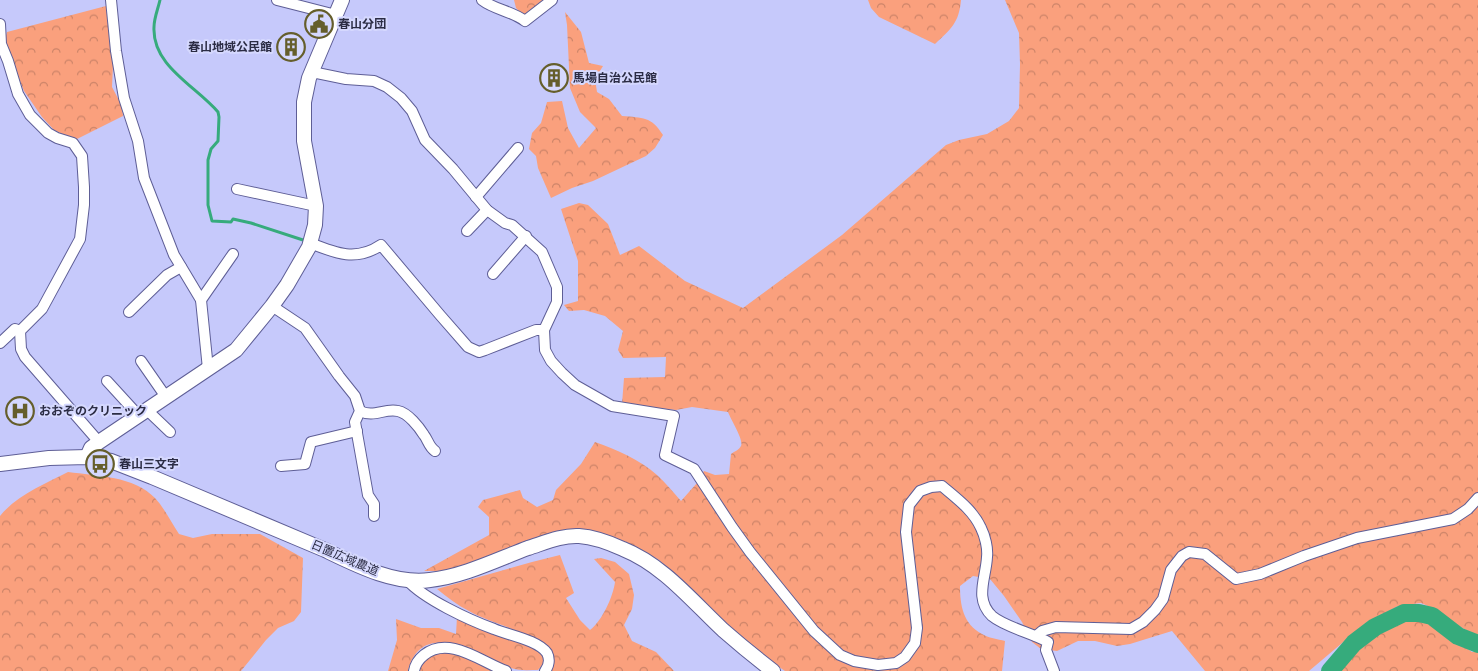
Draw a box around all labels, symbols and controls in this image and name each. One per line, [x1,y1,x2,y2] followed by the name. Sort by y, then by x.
[304,9,334,39] public building icon: 春山分団
[338,17,386,31] place label: 春山分団
[276,32,306,62] building icon: 春山地域公民館
[188,40,272,54] place label: 春山地域公民館
[539,63,569,93] building icon: 馬場自治公民館
[573,71,657,85] place label: 馬場自治公民館
[5,396,35,426] hospital icon: おおぞのクリニック
[39,404,147,418] place label: おおぞのクリニック
[85,449,115,479] bus stop icon: 春山三文字
[119,457,179,471] place label: 春山三文字
[309,537,381,579] street label: 日置広域農道

